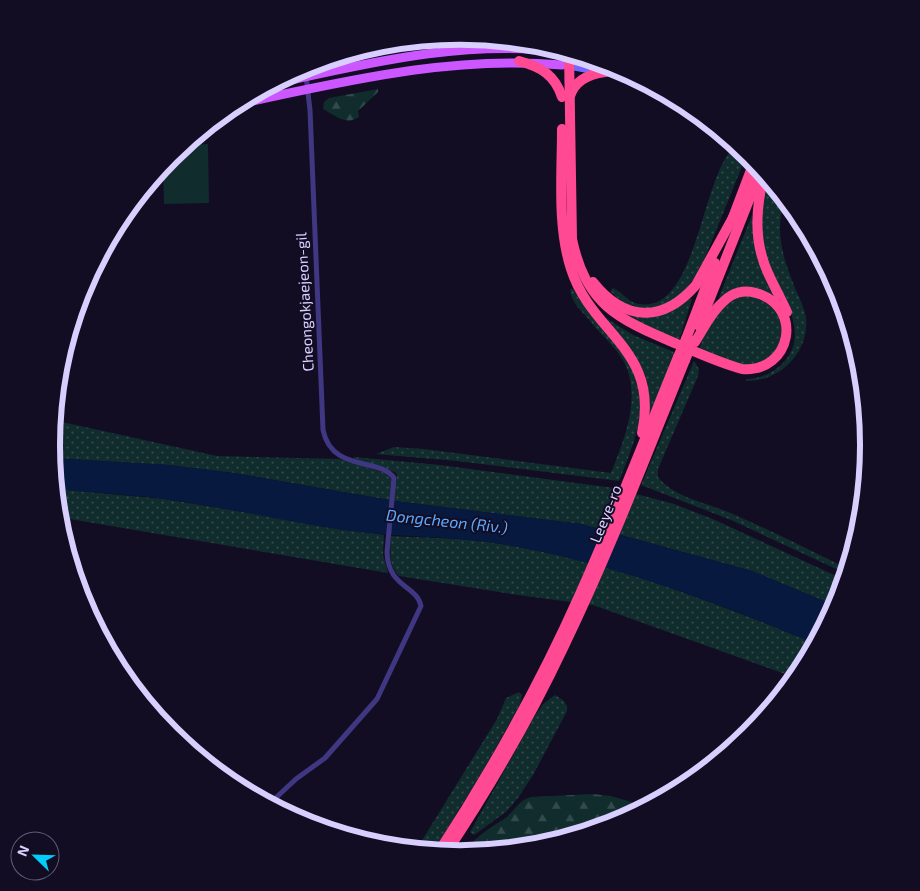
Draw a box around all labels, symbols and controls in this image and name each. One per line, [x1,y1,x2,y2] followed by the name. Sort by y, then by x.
[291,231,318,372] street label: Cheongokjaejeon-gil
[585,482,625,545] street label: Leeye-ro
[385,505,509,536] water label: Dongcheon (Riv.)
[10,831,60,881] north arrow
[13,843,32,859] text: N

